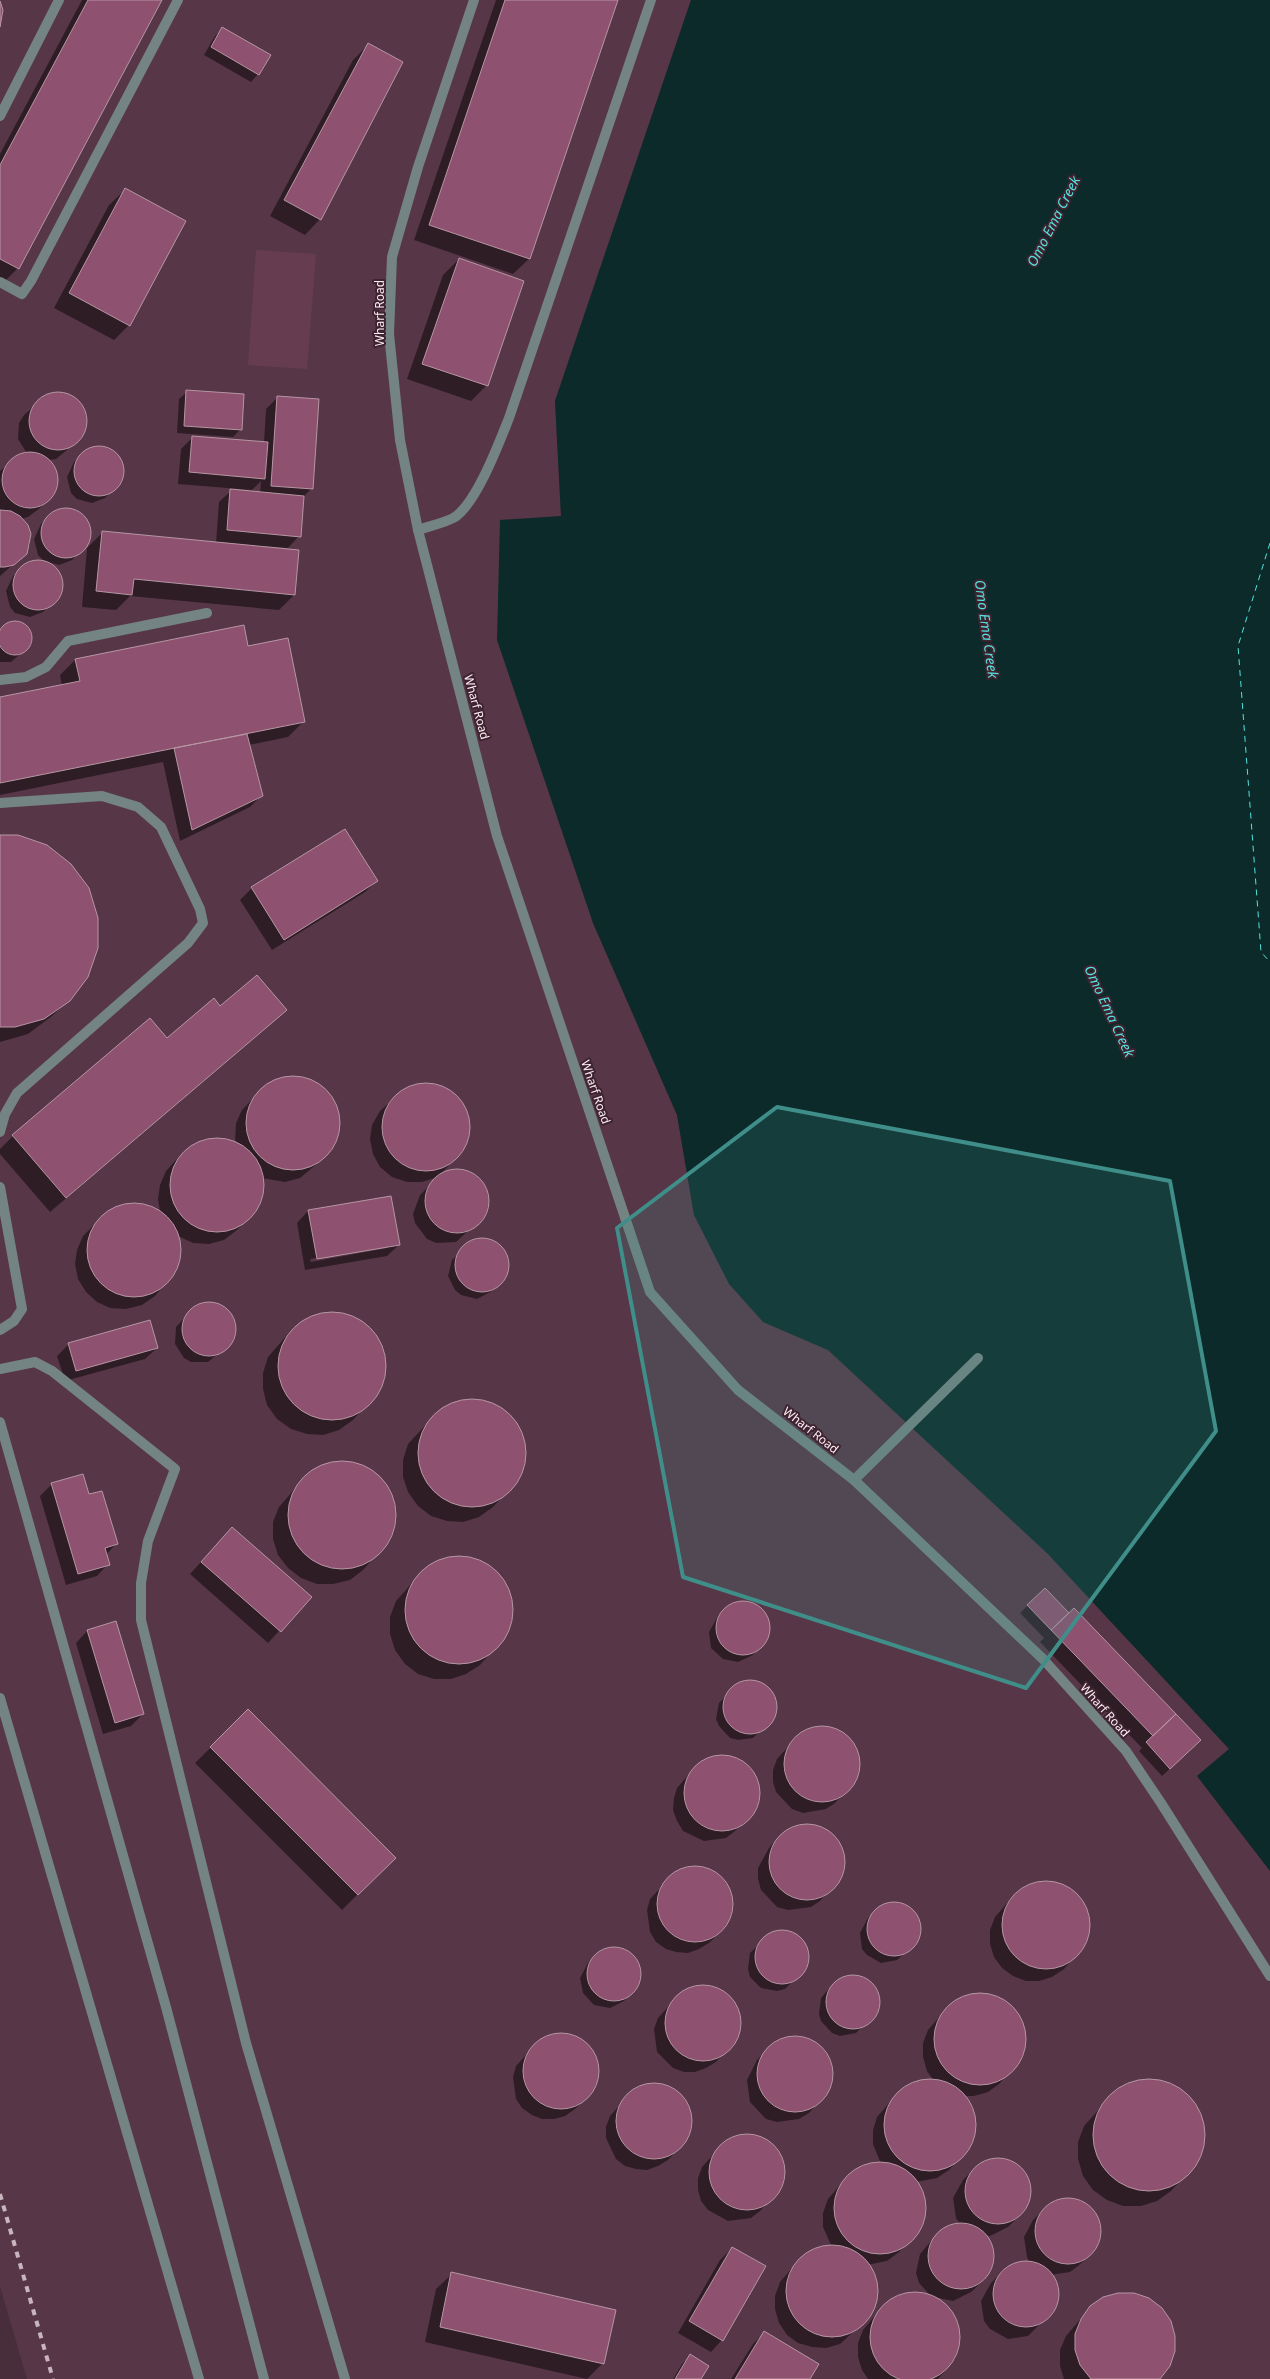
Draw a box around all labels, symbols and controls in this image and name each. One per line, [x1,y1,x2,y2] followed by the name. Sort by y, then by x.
[1022,171,1084,270] water label: Omo Ema Creek
[371,280,388,346] street label: Wharf Road
[971,578,1003,681] water label: Omo Ema Creek
[460,673,494,741] street label: Wharf Road
[1080,962,1140,1061] water label: Omo Ema Creek
[577,1058,615,1126] street label: Wharf Road
[780,1403,842,1457] street label: Wharf Road
[1076,1680,1134,1740] street label: Wharf Road

